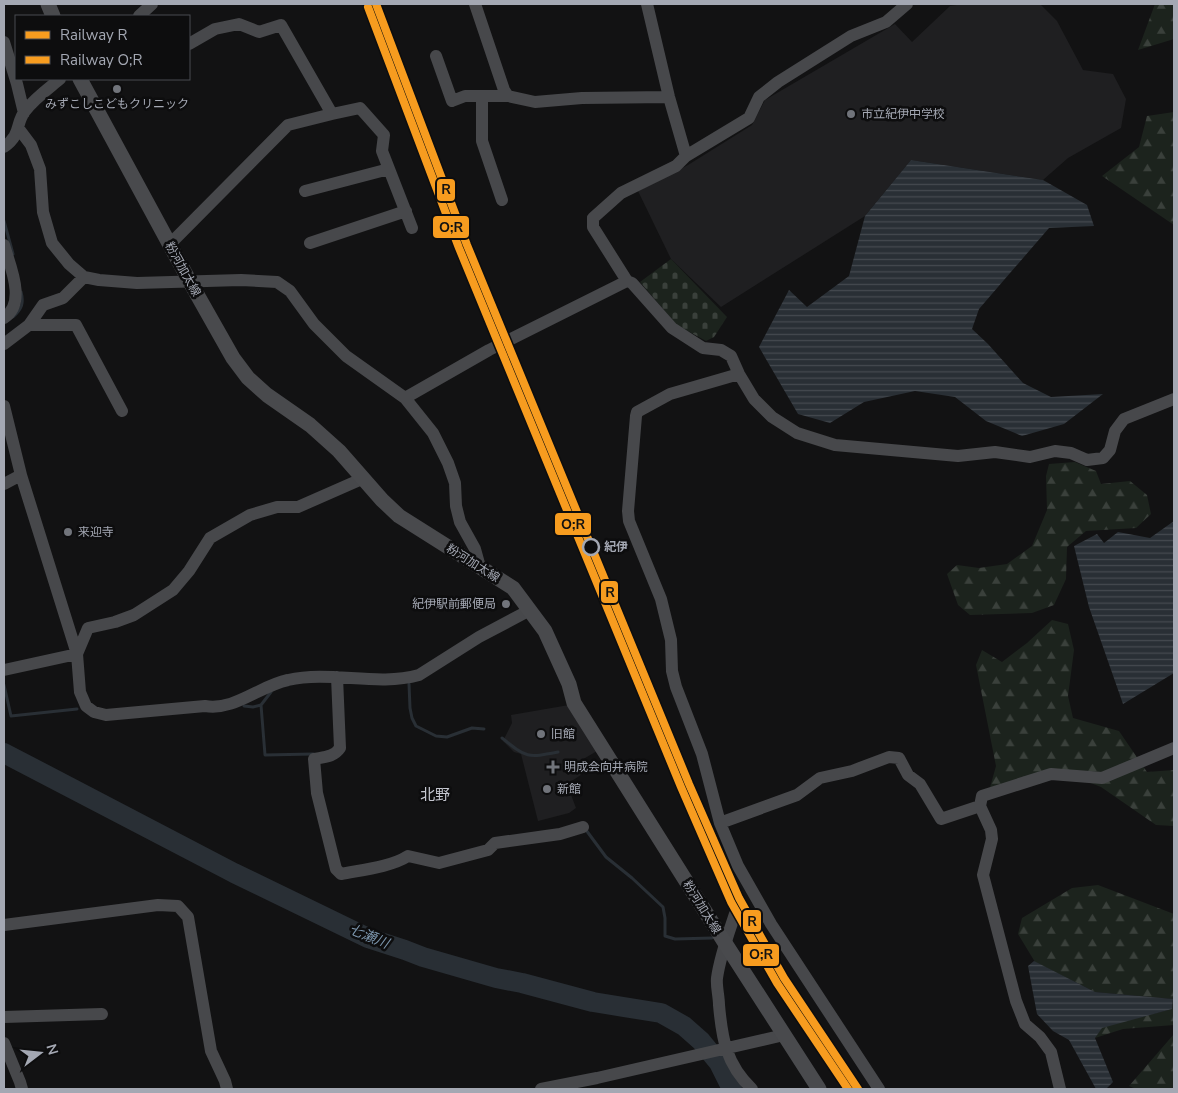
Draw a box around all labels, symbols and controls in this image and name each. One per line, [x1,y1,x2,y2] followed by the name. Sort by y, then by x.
[15,15,190,80] legend
[60,25,128,45] text: Railway R
[60,50,143,70] text: Railway O;R
[111,83,123,95] marker: みずこしこどもクリニック
[45,96,189,112] place label: みずこしこどもクリニック
[861,106,945,122] place label: 市立紀伊中学校
[845,108,857,120] marker: 市立紀伊中学校
[436,178,456,202] line badge: R
[441,180,451,199] text: R
[432,215,470,239] line badge: O;R
[439,218,463,237] text: O;R
[161,239,205,299] street label: 粉河加太線
[554,512,592,536] line badge: O;R
[561,515,585,534] text: O;R
[78,524,114,540] place label: 来迎寺
[62,526,74,538] marker: 来迎寺
[582,538,600,556] marker: 紀伊
[604,539,628,555] place label: 紀伊
[443,540,503,586] street label: 粉河加太線
[600,580,619,604] line badge: R
[605,583,615,602] text: R
[412,596,496,612] place label: 紀伊駅前郵便局
[500,598,512,610] marker: 紀伊駅前郵便局
[551,726,575,742] place label: 旧館
[535,728,547,740] marker: 旧館
[564,759,648,775] place label: 明成会向井病院
[546,760,560,774] marker: 明成会向井病院
[557,781,581,797] place label: 新館
[541,783,553,795] marker: 新館
[420,785,450,805] district label: 北野
[679,877,725,937] street label: 粉河加太線
[742,909,762,933] line badge: R
[747,912,757,931] text: R
[346,920,394,954] water label: 七瀬川
[742,943,780,967] line badge: O;R
[749,945,773,964] text: O;R
[15,1028,65,1078] north arrow
[41,1042,63,1057] text: N

